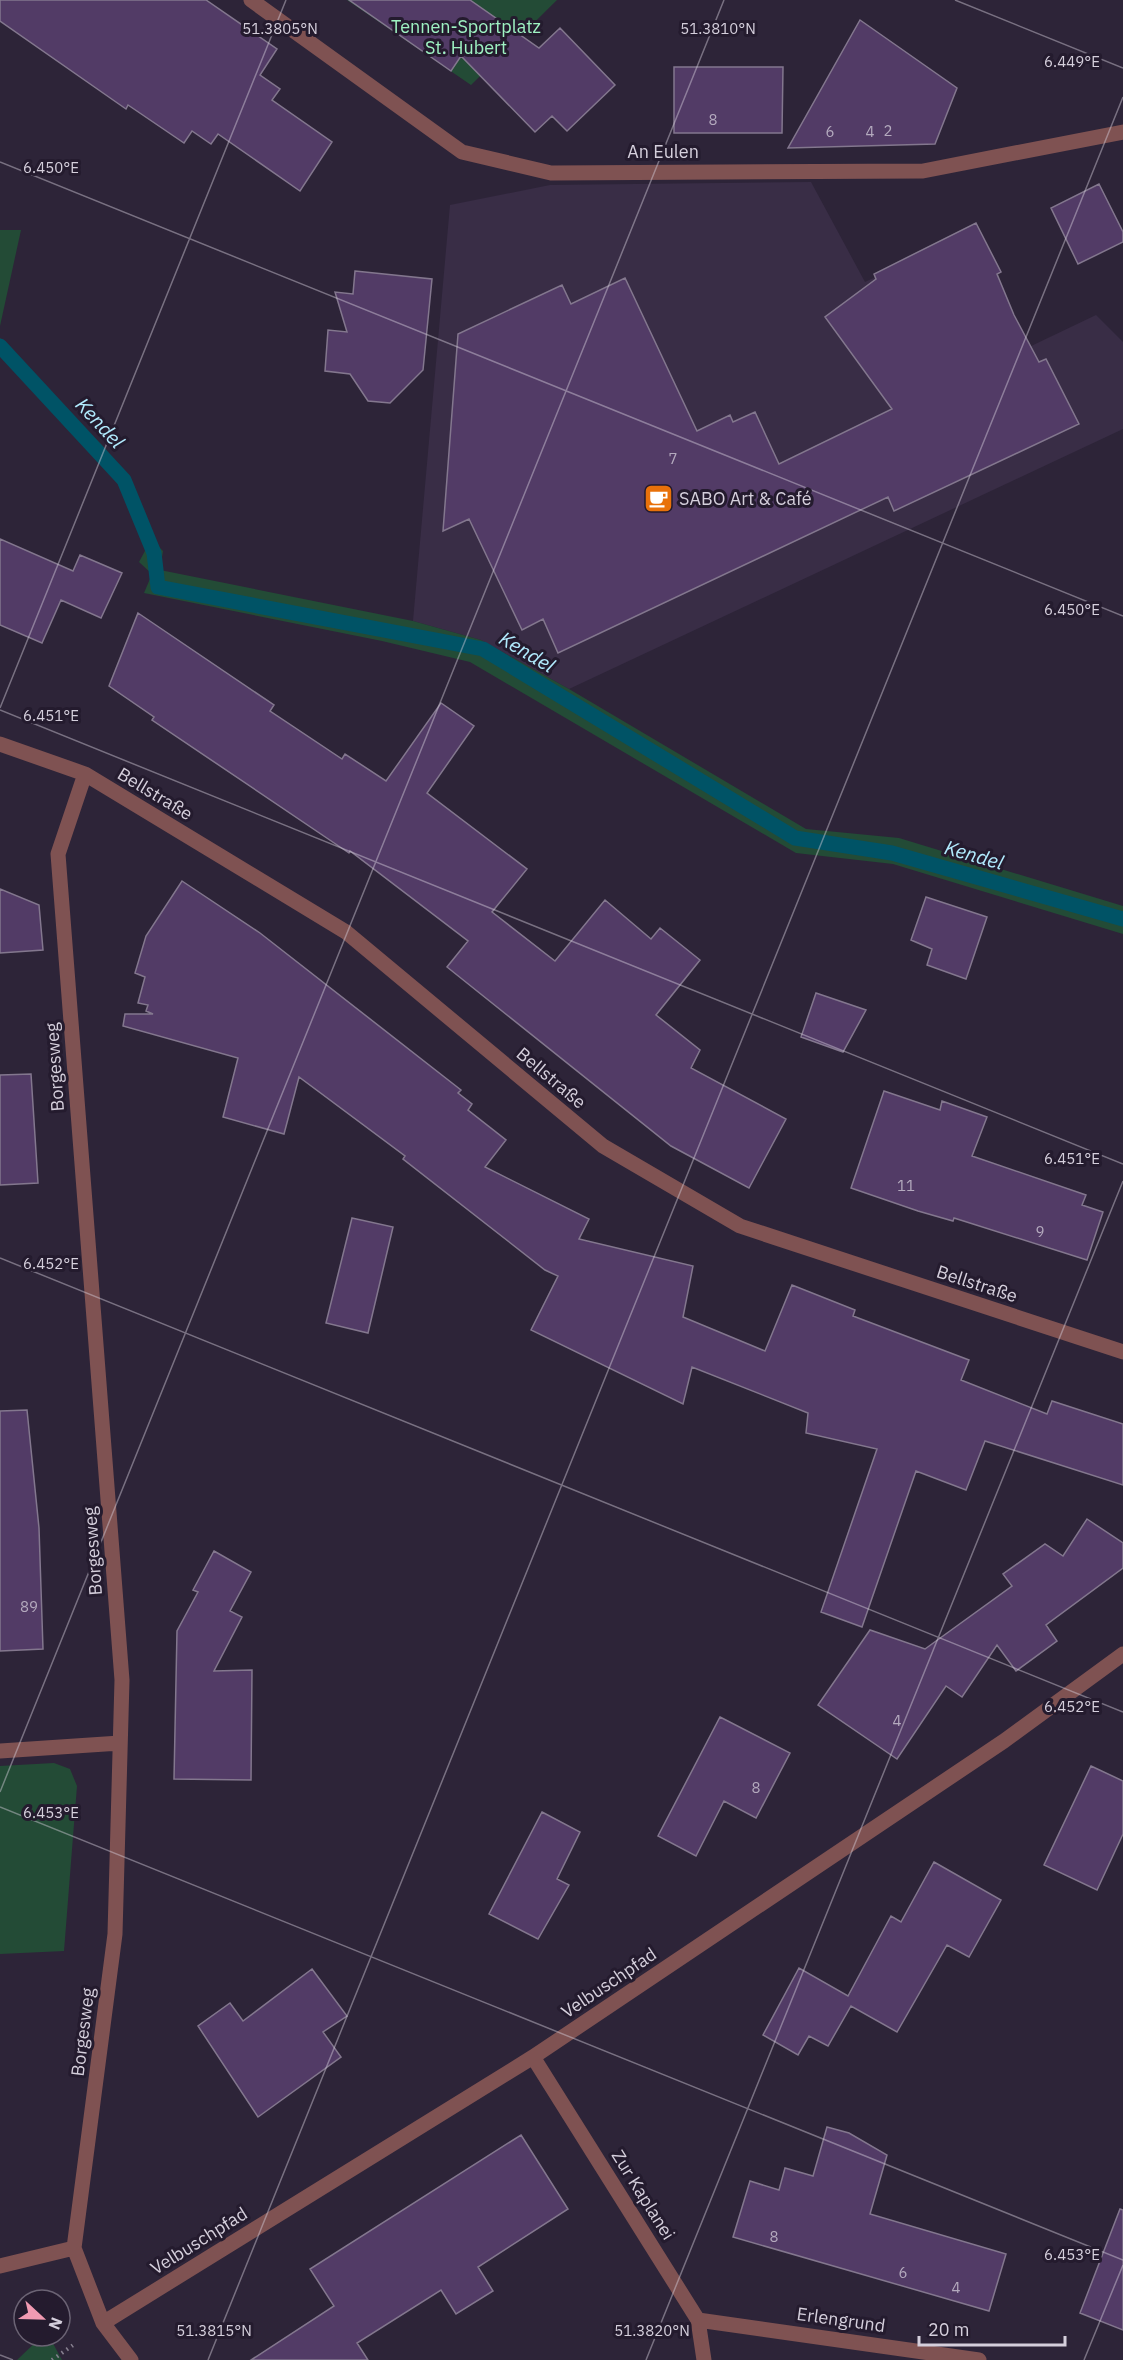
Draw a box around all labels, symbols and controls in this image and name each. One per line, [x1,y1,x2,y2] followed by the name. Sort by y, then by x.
[391,15,541,59] park label: Tennen-Sportplatz St. Hubert
[242,19,318,38] text: 51.3805°N
[680,19,756,38] text: 51.3810°N
[1044,52,1100,71] text: 6.449°E
[708,110,718,129] house number: 8
[883,121,893,140] house number: 2
[825,122,835,141] house number: 6
[865,122,875,141] house number: 4
[627,140,699,163] street label: An Eulen
[23,158,79,177] text: 6.450°E
[70,391,131,454] water label: Kendel
[668,449,678,468] house number: 7
[642,483,674,515] cafe icon: SABO Art & Café
[679,487,812,510] place label: SABO Art & Café
[1044,600,1100,619] text: 6.450°E
[495,625,561,679] water label: Kendel
[23,706,79,725] text: 6.451°E
[113,762,197,825] street label: Bellstraße
[941,833,1007,876] water label: Kendel
[40,1021,69,1112] street label: Borgesweg
[512,1042,591,1113] street label: Bellstraße
[1044,1149,1100,1168] text: 6.451°E
[897,1176,915,1195] house number: 11
[1035,1222,1045,1241] house number: 9
[23,1254,79,1273] text: 6.452°E
[934,1260,1021,1307] street label: Bellstraße
[78,1505,107,1596] street label: Borgesweg
[20,1597,38,1616] house number: 89
[1044,1697,1100,1716] text: 6.452°E
[892,1711,902,1730] house number: 4
[751,1778,761,1797] house number: 8
[23,1803,79,1822] text: 6.453°E
[557,1942,661,2023] street label: Velbuschpfad
[66,1986,99,2078] street label: Borgesweg
[607,2145,680,2244] street label: Zur Kaplanei
[146,2202,252,2280] street label: Velbuschpfad
[769,2227,779,2246] house number: 8
[1044,2245,1100,2264] text: 6.453°E
[898,2263,908,2282] house number: 6
[951,2278,961,2297] house number: 4
[12,2288,72,2348] north arrow
[795,2302,887,2337] street label: Erlengrund
[919,2309,1064,2347] scale bar
[44,2314,67,2333] text: N
[928,2318,970,2341] text: 20 m
[176,2321,252,2340] text: 51.3815°N
[614,2321,690,2340] text: 51.3820°N

